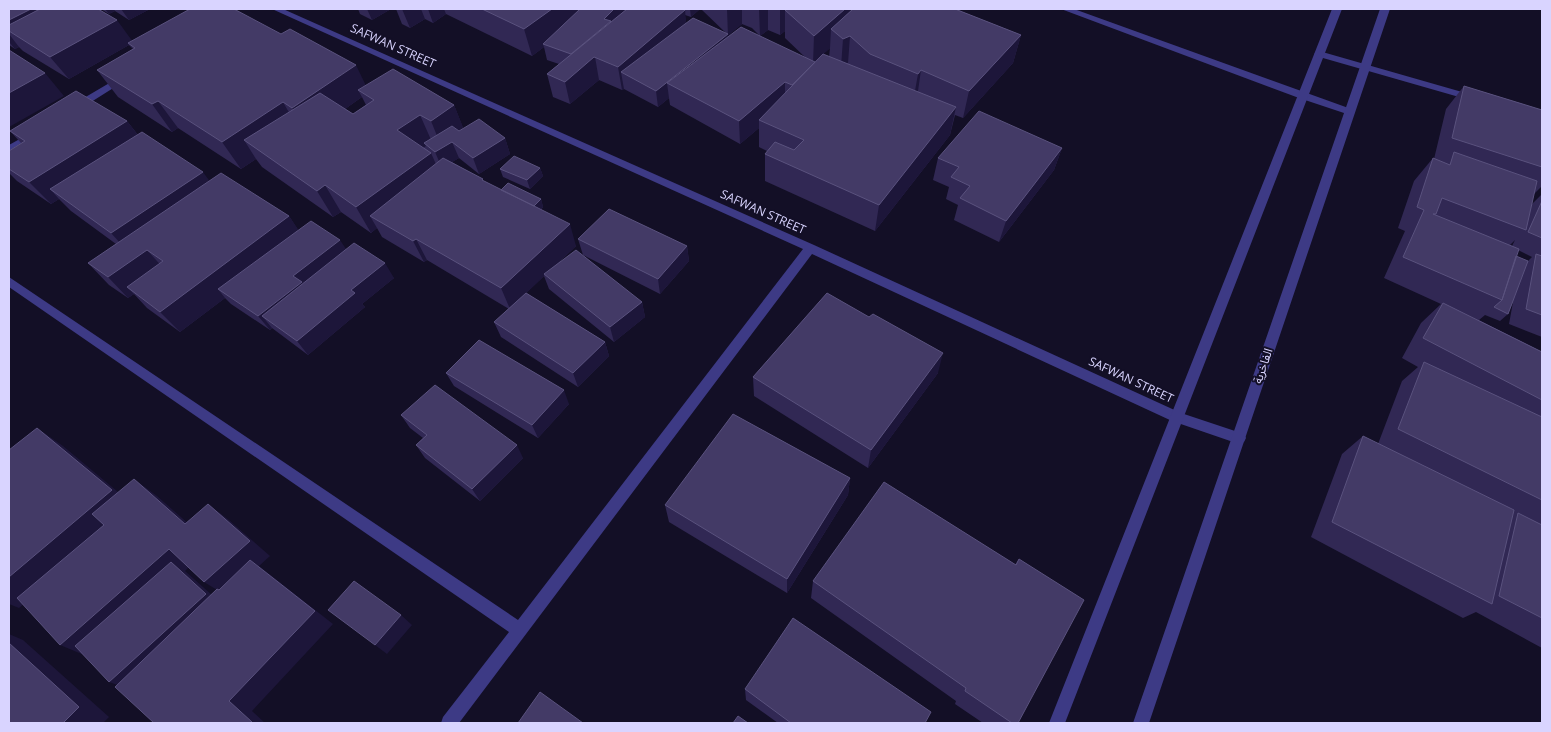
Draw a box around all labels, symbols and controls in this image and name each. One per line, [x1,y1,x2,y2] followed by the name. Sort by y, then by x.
[348,19,439,72] street label: SAFWAN STREET
[718,185,809,238] street label: SAFWAN STREET
[1249,346,1277,386] street label: الفاخرية
[1086,352,1177,407] street label: SAFWAN STREET

